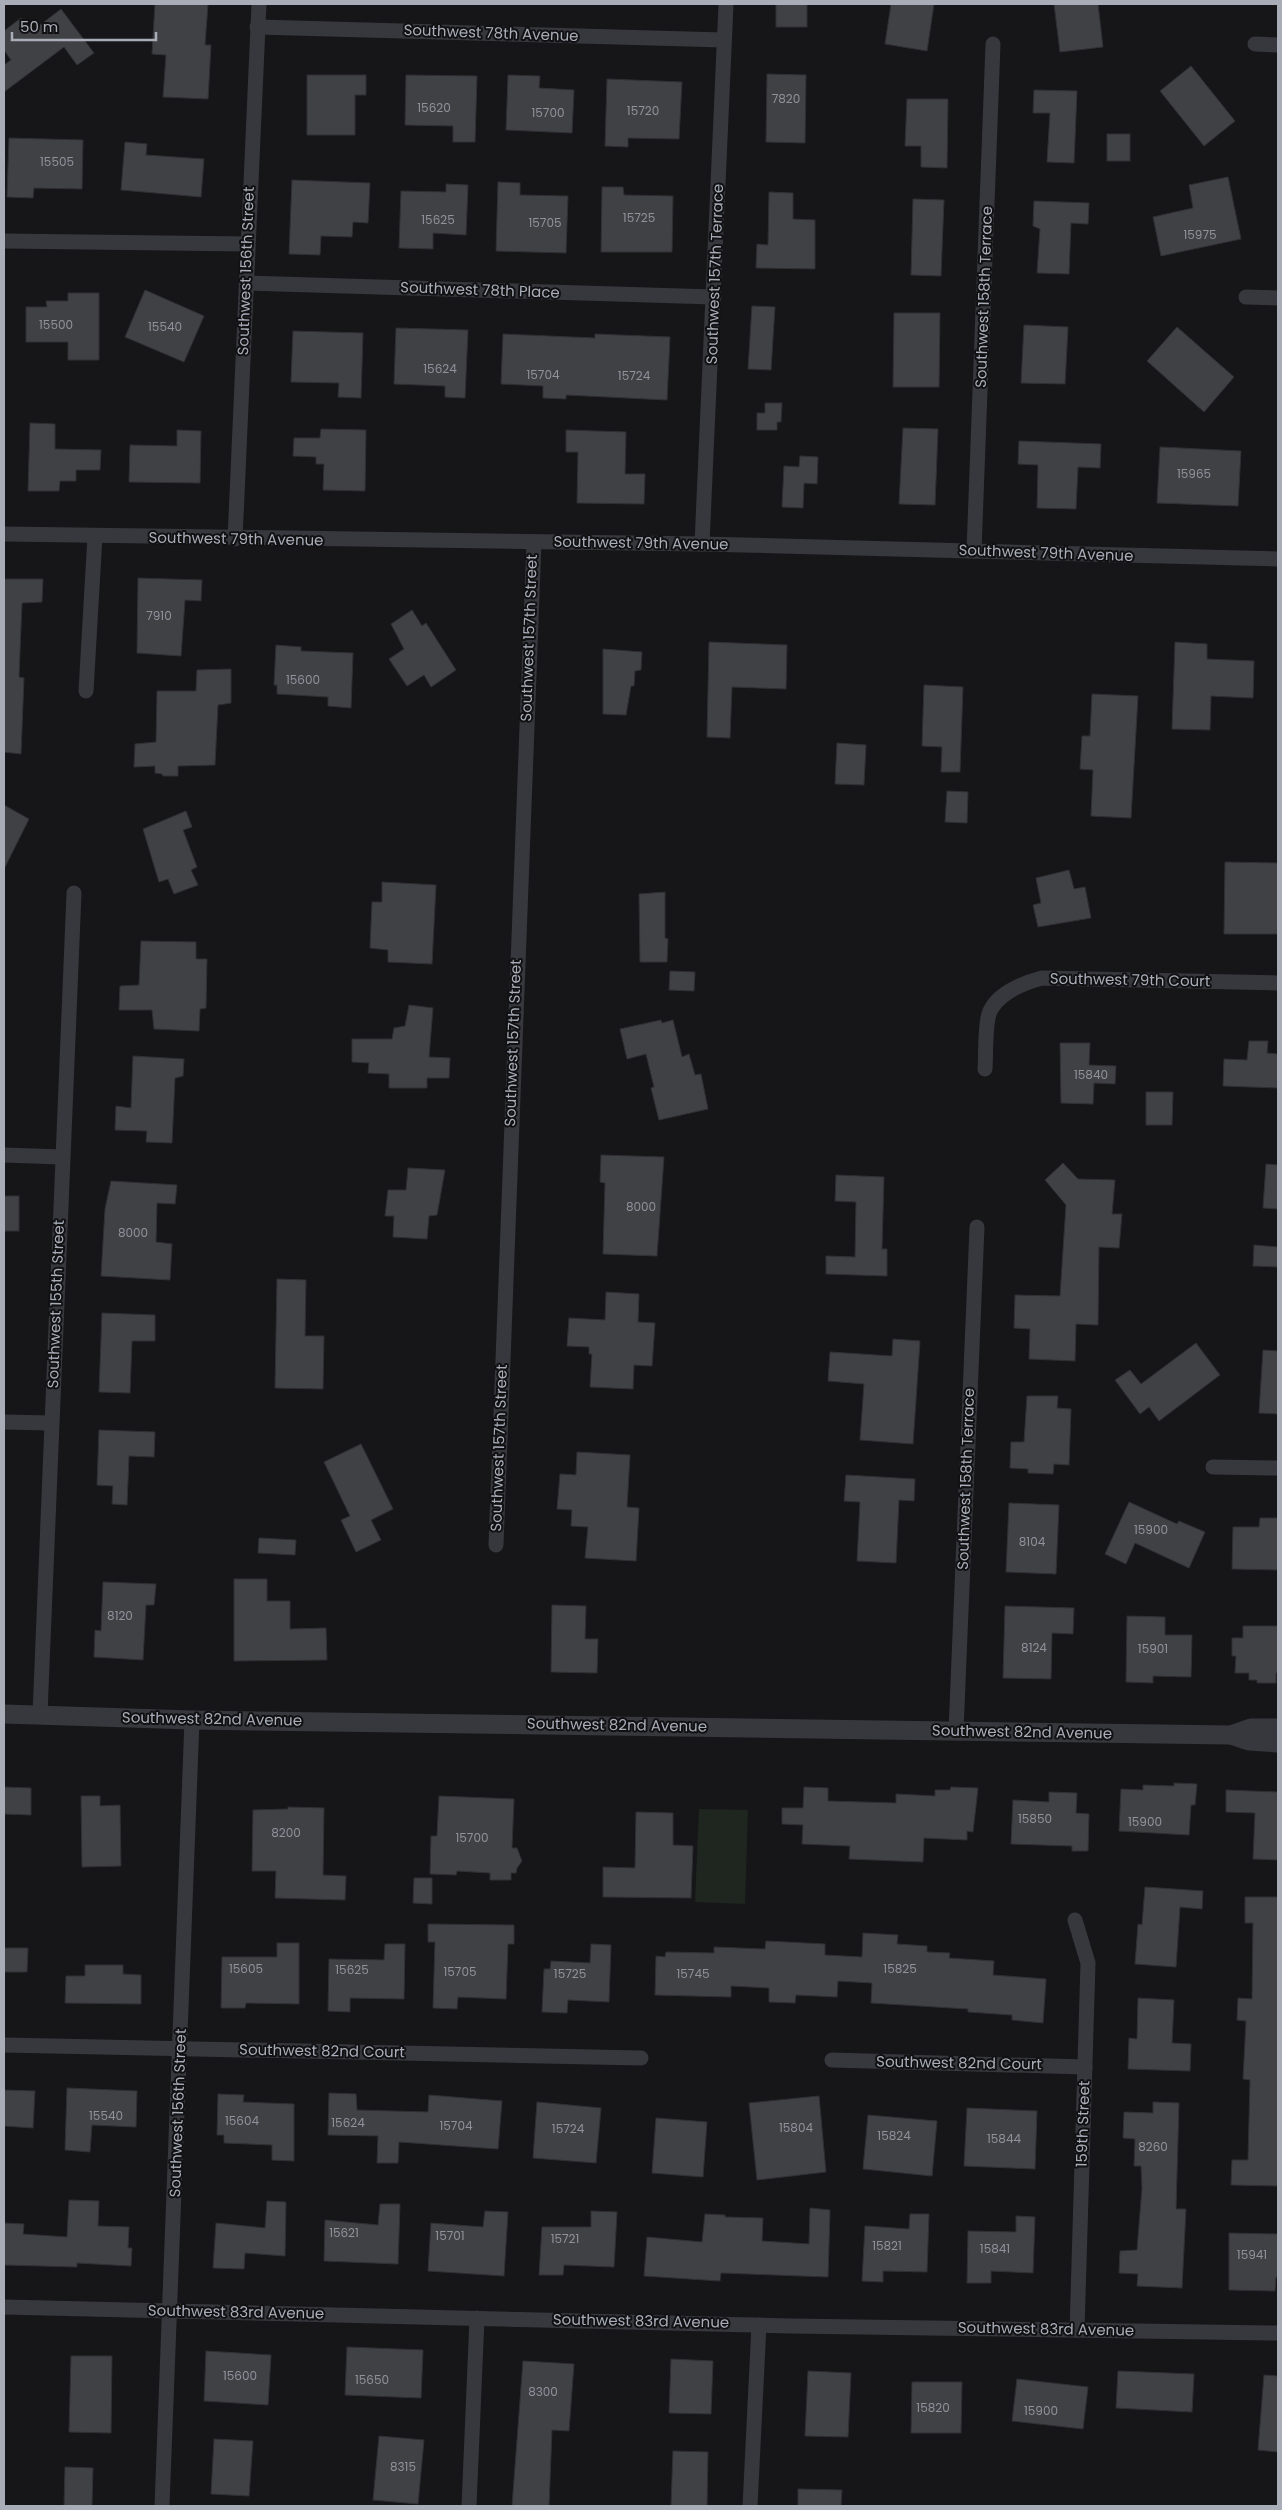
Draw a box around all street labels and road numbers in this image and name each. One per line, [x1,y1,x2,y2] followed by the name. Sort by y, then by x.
[403,19,579,46] street label: Southwest 78th Avenue
[701,183,728,365] street label: Southwest 157th Terrace
[232,186,259,356] street label: Southwest 156th Street
[970,206,997,388] street label: Southwest 158th Terrace
[400,276,560,303] street label: Southwest 78th Place
[148,526,324,551] street label: Southwest 79th Avenue
[553,530,729,555] street label: Southwest 79th Avenue
[958,539,1134,566] street label: Southwest 79th Avenue
[515,554,542,722] street label: Southwest 157th Street
[499,959,526,1127] street label: Southwest 157th Street
[1050,968,1210,991] street label: Southwest 79th Court
[42,1219,69,1389] street label: Southwest 155th Street
[485,1364,512,1532] street label: Southwest 157th Street
[952,1388,979,1570] street label: Southwest 158th Terrace
[122,1706,302,1731] street label: Southwest 82nd Avenue
[527,1712,707,1737] street label: Southwest 82nd Avenue
[932,1719,1112,1744] street label: Southwest 82nd Avenue
[164,2028,191,2198] street label: Southwest 156th Street
[239,2039,405,2062] street label: Southwest 82nd Court
[876,2051,1042,2074] street label: Southwest 82nd Court
[1070,2080,1095,2168] street label: 159th Street
[148,2299,324,2324] street label: Southwest 83rd Avenue
[553,2308,729,2333] street label: Southwest 83rd Avenue
[958,2316,1134,2341] street label: Southwest 83rd Avenue

